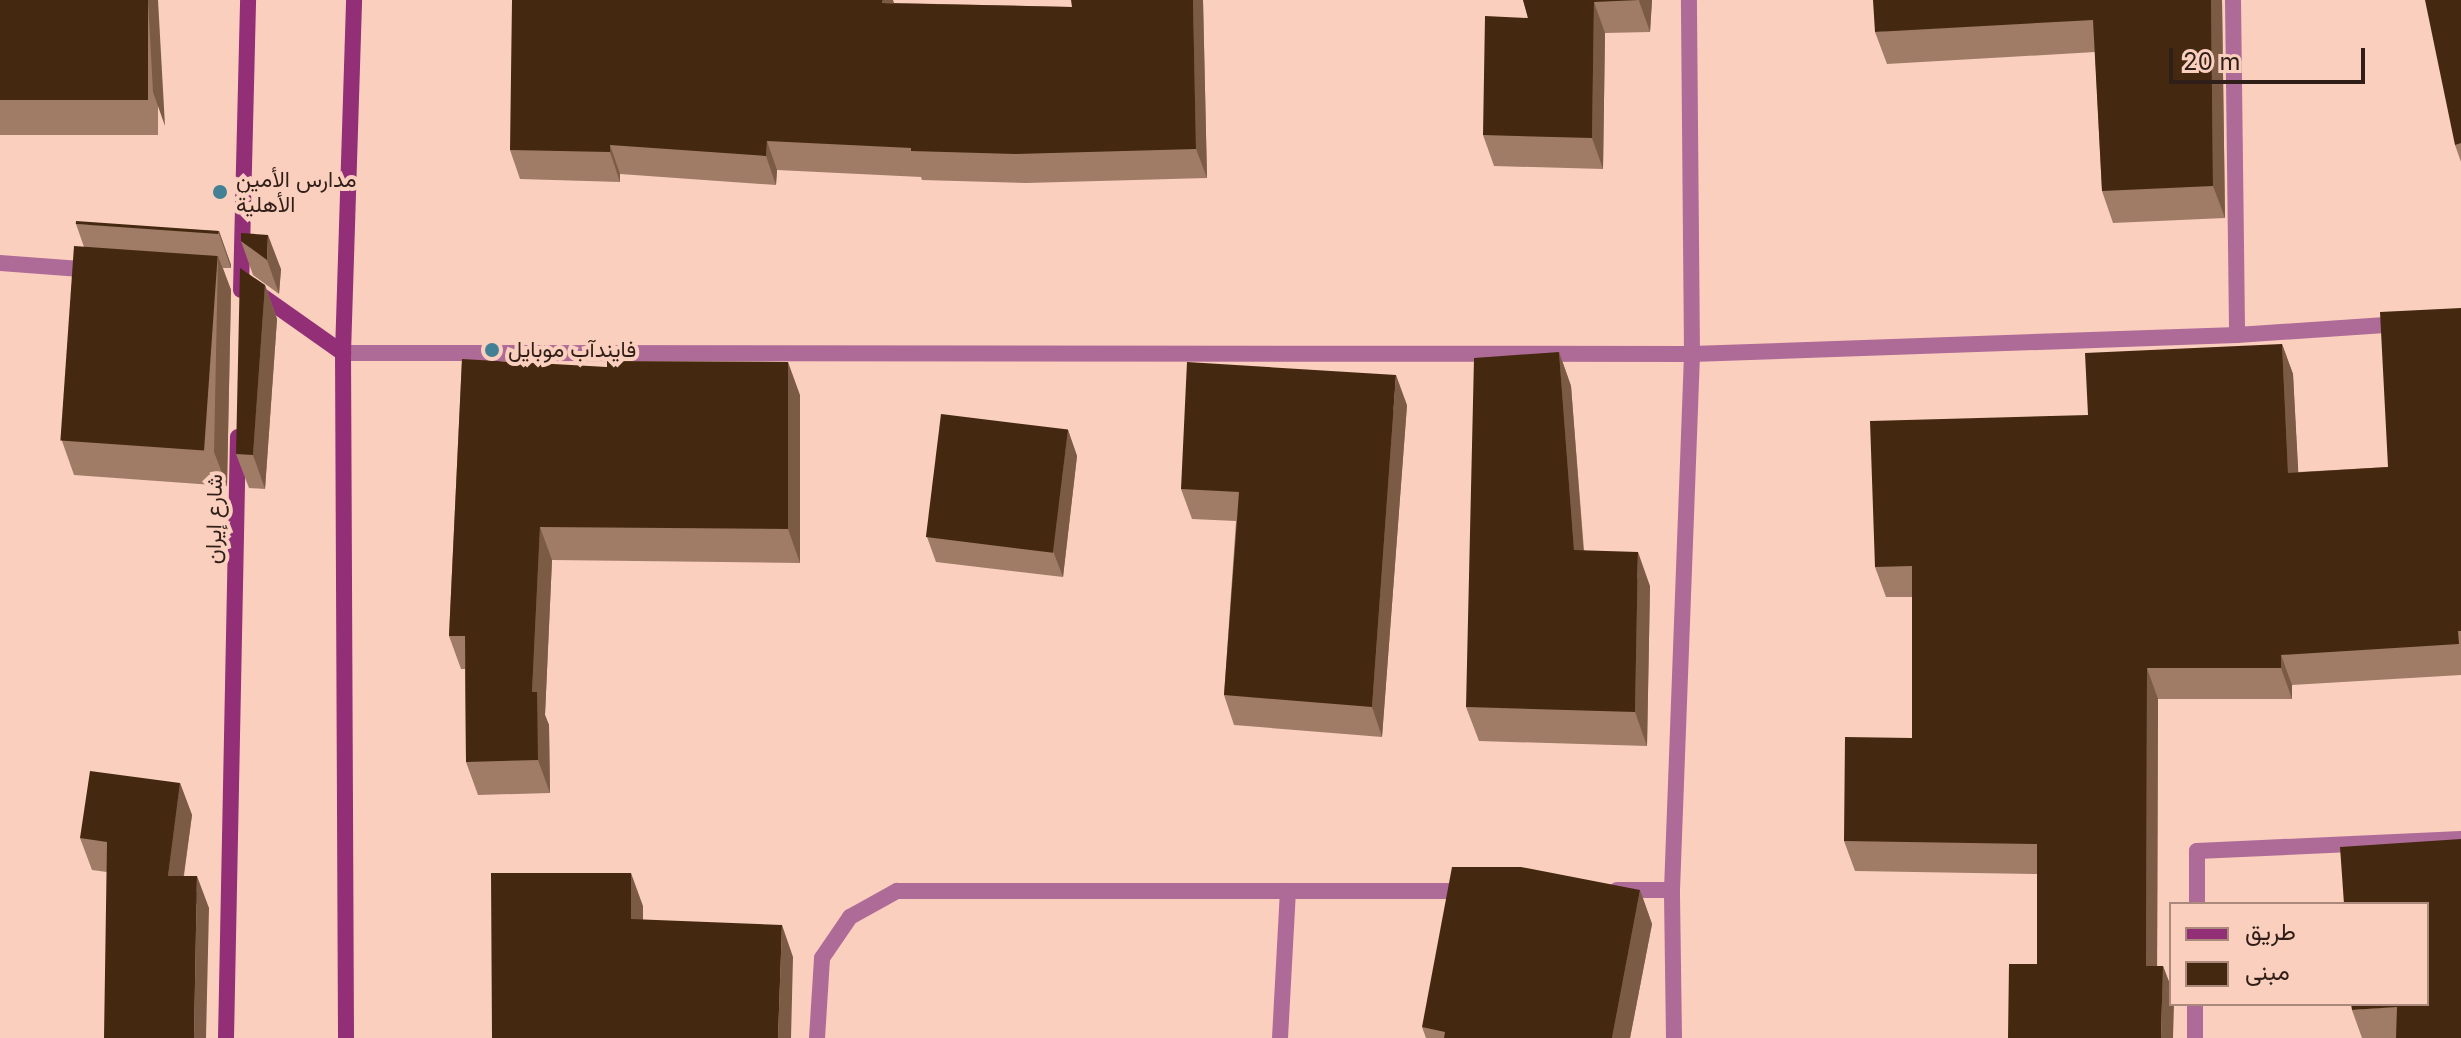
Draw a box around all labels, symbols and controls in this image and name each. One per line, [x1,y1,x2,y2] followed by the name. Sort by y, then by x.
[2173,32,2369,82] scale bar
[2183,47,2241,76] text: 20 m
[236,166,356,218] place label: مدارس الأمين الأهلية
[211,183,229,201] marker: مدارس الأمين الأهلية
[508,337,636,363] place label: فايندآب موبايل
[483,341,501,359] marker: فايندآب موبايل
[200,474,228,564] street label: شارع إيران
[2169,902,2429,1006] legend
[2245,917,2296,946] text: طريق
[2245,957,2290,986] text: مبنى

